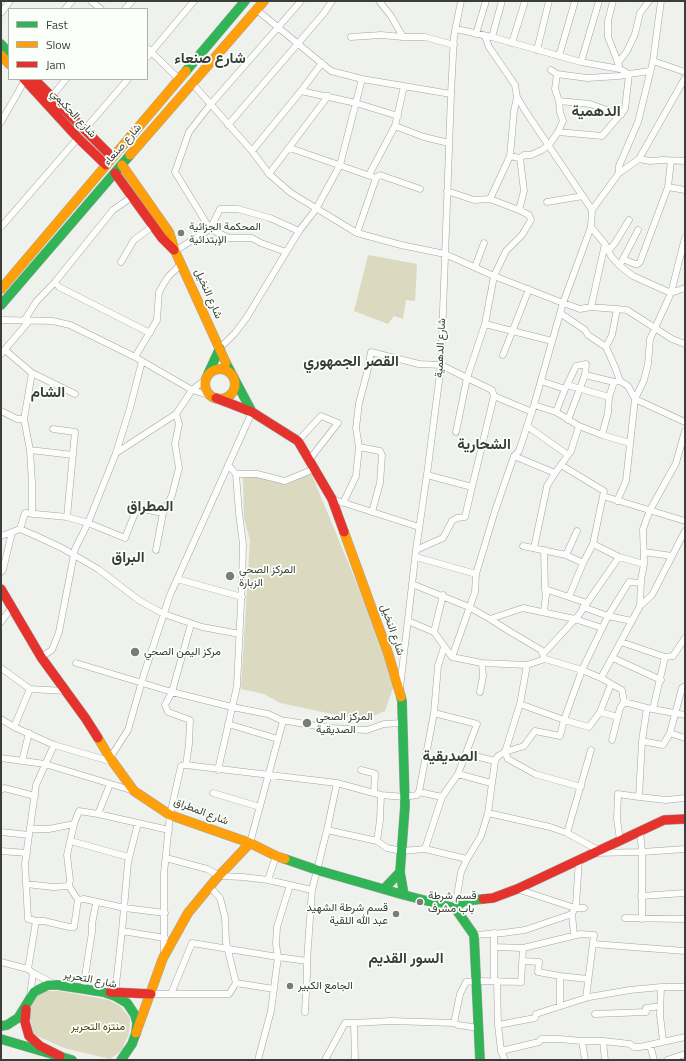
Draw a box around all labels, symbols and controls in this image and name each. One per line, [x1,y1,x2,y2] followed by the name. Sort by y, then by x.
[8,8,148,80] legend
[46,15,68,34] text: Fast
[46,35,71,54] text: Slow
[174,50,246,68] district label: شارع صنعاء
[46,55,66,74] text: Jam
[47,87,99,141] street label: شارع الحكيمي
[571,103,621,121] district label: الدهمية
[101,121,145,169] street label: شارع صنعاء
[189,220,261,246] place label: المحكمة الجزائية الإبتدائية
[176,228,186,238] marker: المحكمة الجزائية الإبتدائية
[191,267,225,321] street label: شارع النخيل
[433,318,449,378] street label: شارع الدهمية
[303,353,399,371] district label: القصر الجمهوري
[31,384,65,402] district label: الشام
[457,436,511,454] district label: الشحارية
[127,498,173,516] district label: المطراق
[111,549,145,567] district label: البراق
[239,563,296,589] place label: المركز الصحي الزبارة
[224,570,236,582] marker: المركز الصحي الزبارة
[377,603,407,657] street label: شارع النخيل
[144,645,221,659] place label: مركز اليمن الصحي
[129,646,141,658] marker: مركز اليمن الصحي
[316,710,373,736] place label: المركز الصحي الصديقية
[301,717,313,729] marker: المركز الصحي الصديقية
[422,748,478,766] district label: الصديقية
[172,796,230,828] street label: شارع المطراق
[428,889,477,915] place label: قسم شرطة باب مشرف
[415,897,425,907] marker: قسم شرطة باب مشرف
[307,901,388,927] place label: قسم شرطة الشهيد عبد الله اللقية
[391,909,401,919] marker: قسم شرطة الشهيد عبد الله اللقية
[368,950,444,968] district label: السور القديم
[62,968,118,992] street label: شارع التحرير
[298,979,353,993] place label: الجامع الكبير
[285,981,295,991] marker: الجامع الكبير
[71,1020,125,1034] park label: منتزه التحرير

